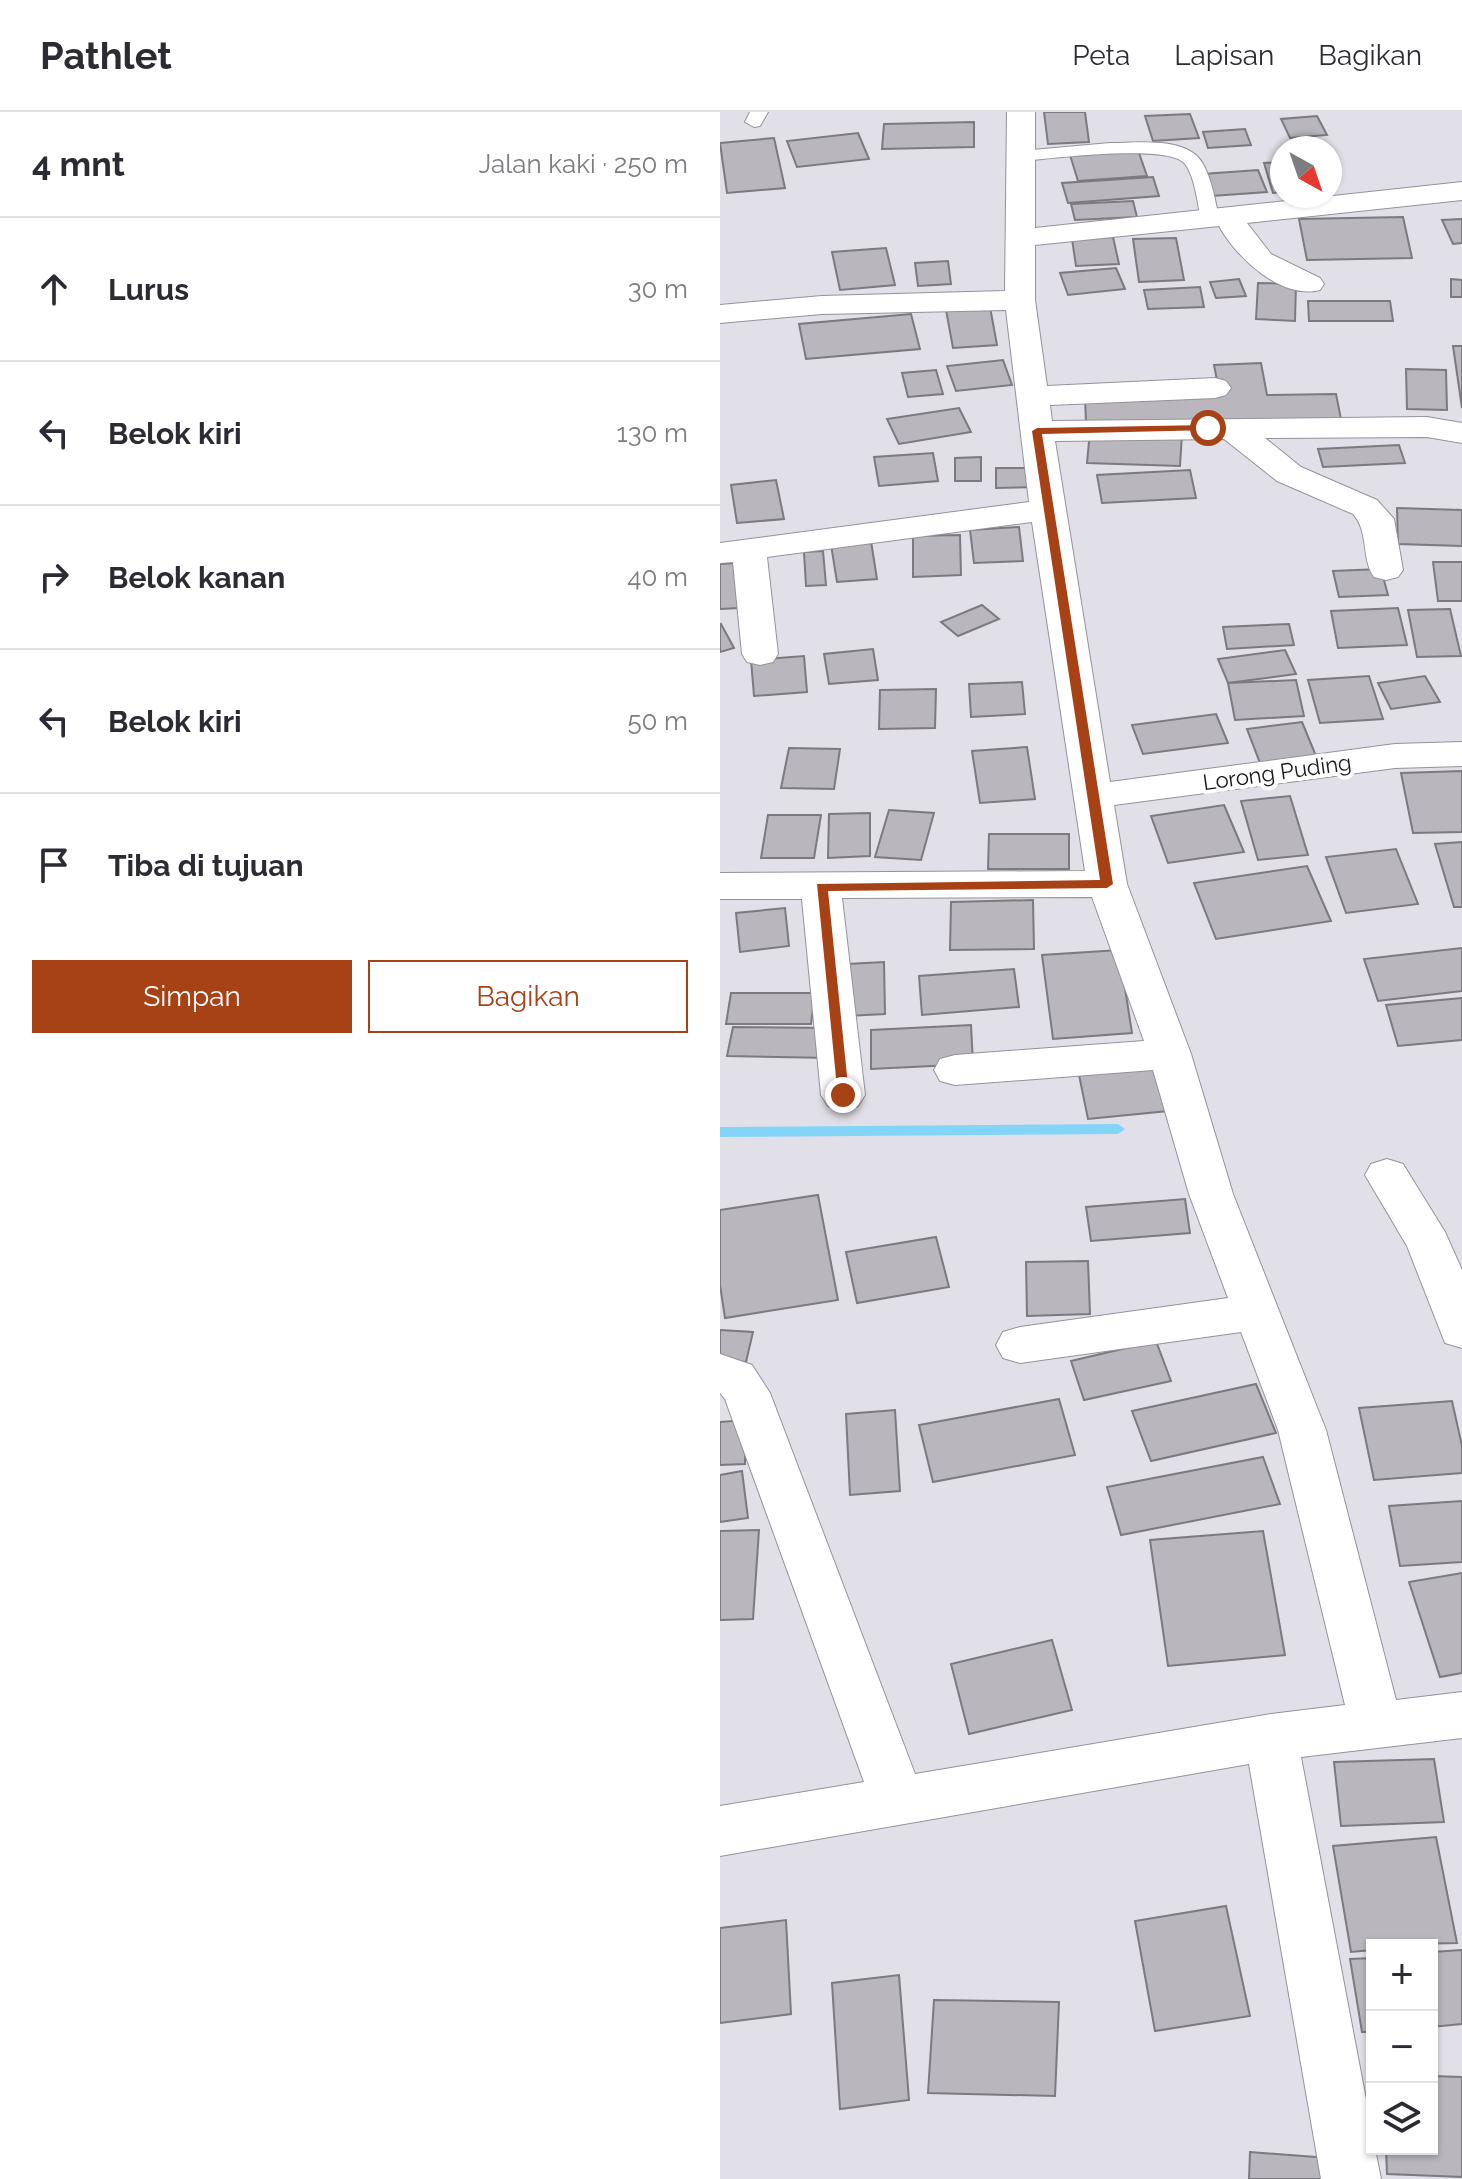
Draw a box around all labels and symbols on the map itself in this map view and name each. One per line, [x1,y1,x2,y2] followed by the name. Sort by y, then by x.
[1270,136,1342,208] north arrow
[1190,410,1226,446] route start
[1201,749,1353,795] street label: Lorong Puding
[825,1077,861,1113] route end

